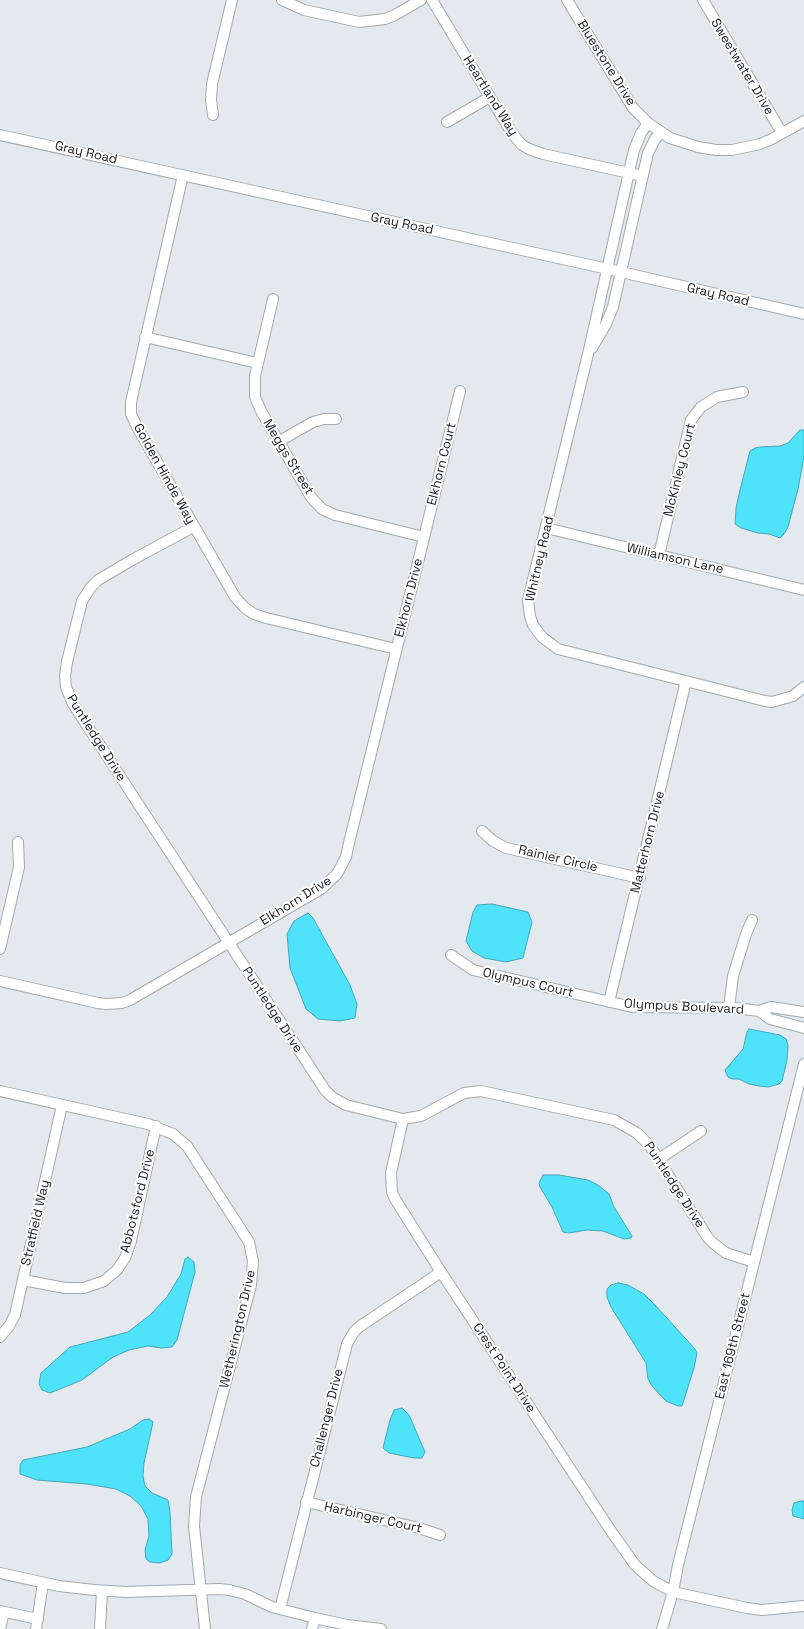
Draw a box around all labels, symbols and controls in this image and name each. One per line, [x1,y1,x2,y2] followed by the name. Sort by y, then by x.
[707,16,777,118] street label: Sweetwater Drive
[573,17,639,109] street label: Bluestone Drive
[459,53,521,139] street label: Heartland Way
[53,138,119,168] street label: Gray Road
[369,210,435,238] street label: Gray Road
[685,280,751,310] street label: Gray Road
[259,416,317,498] street label: Meggs Street
[130,421,198,527] street label: Golden Hinde Way
[424,421,460,507] street label: Elkhorn Court
[661,422,699,518] street label: McKinley Court
[523,515,557,603] street label: Whitney Road
[625,540,725,578] street label: Williamson Lane
[392,557,426,639] street label: Elkhorn Drive
[63,692,129,784] street label: Puntledge Drive
[628,789,668,895] street label: Matterhorn Drive
[517,842,599,876] street label: Rainier Circle
[258,873,334,929] street label: Elkhorn Drive
[238,964,306,1056] street label: Puntledge Drive
[481,965,575,1001] street label: Olympus Court
[624,996,744,1018] street label: Olympus Boulevard
[640,1139,708,1231] street label: Puntledge Drive
[118,1147,158,1255] street label: Abbotsford Drive
[19,1179,53,1267] street label: Stratfield Way
[217,1268,259,1390] street label: Wetherington Drive
[712,1291,754,1401] street label: East 169th Street
[469,1320,539,1416] street label: Crest Point Drive
[307,1367,347,1469] street label: Challenger Drive
[323,1499,423,1537] street label: Harbinger Court

